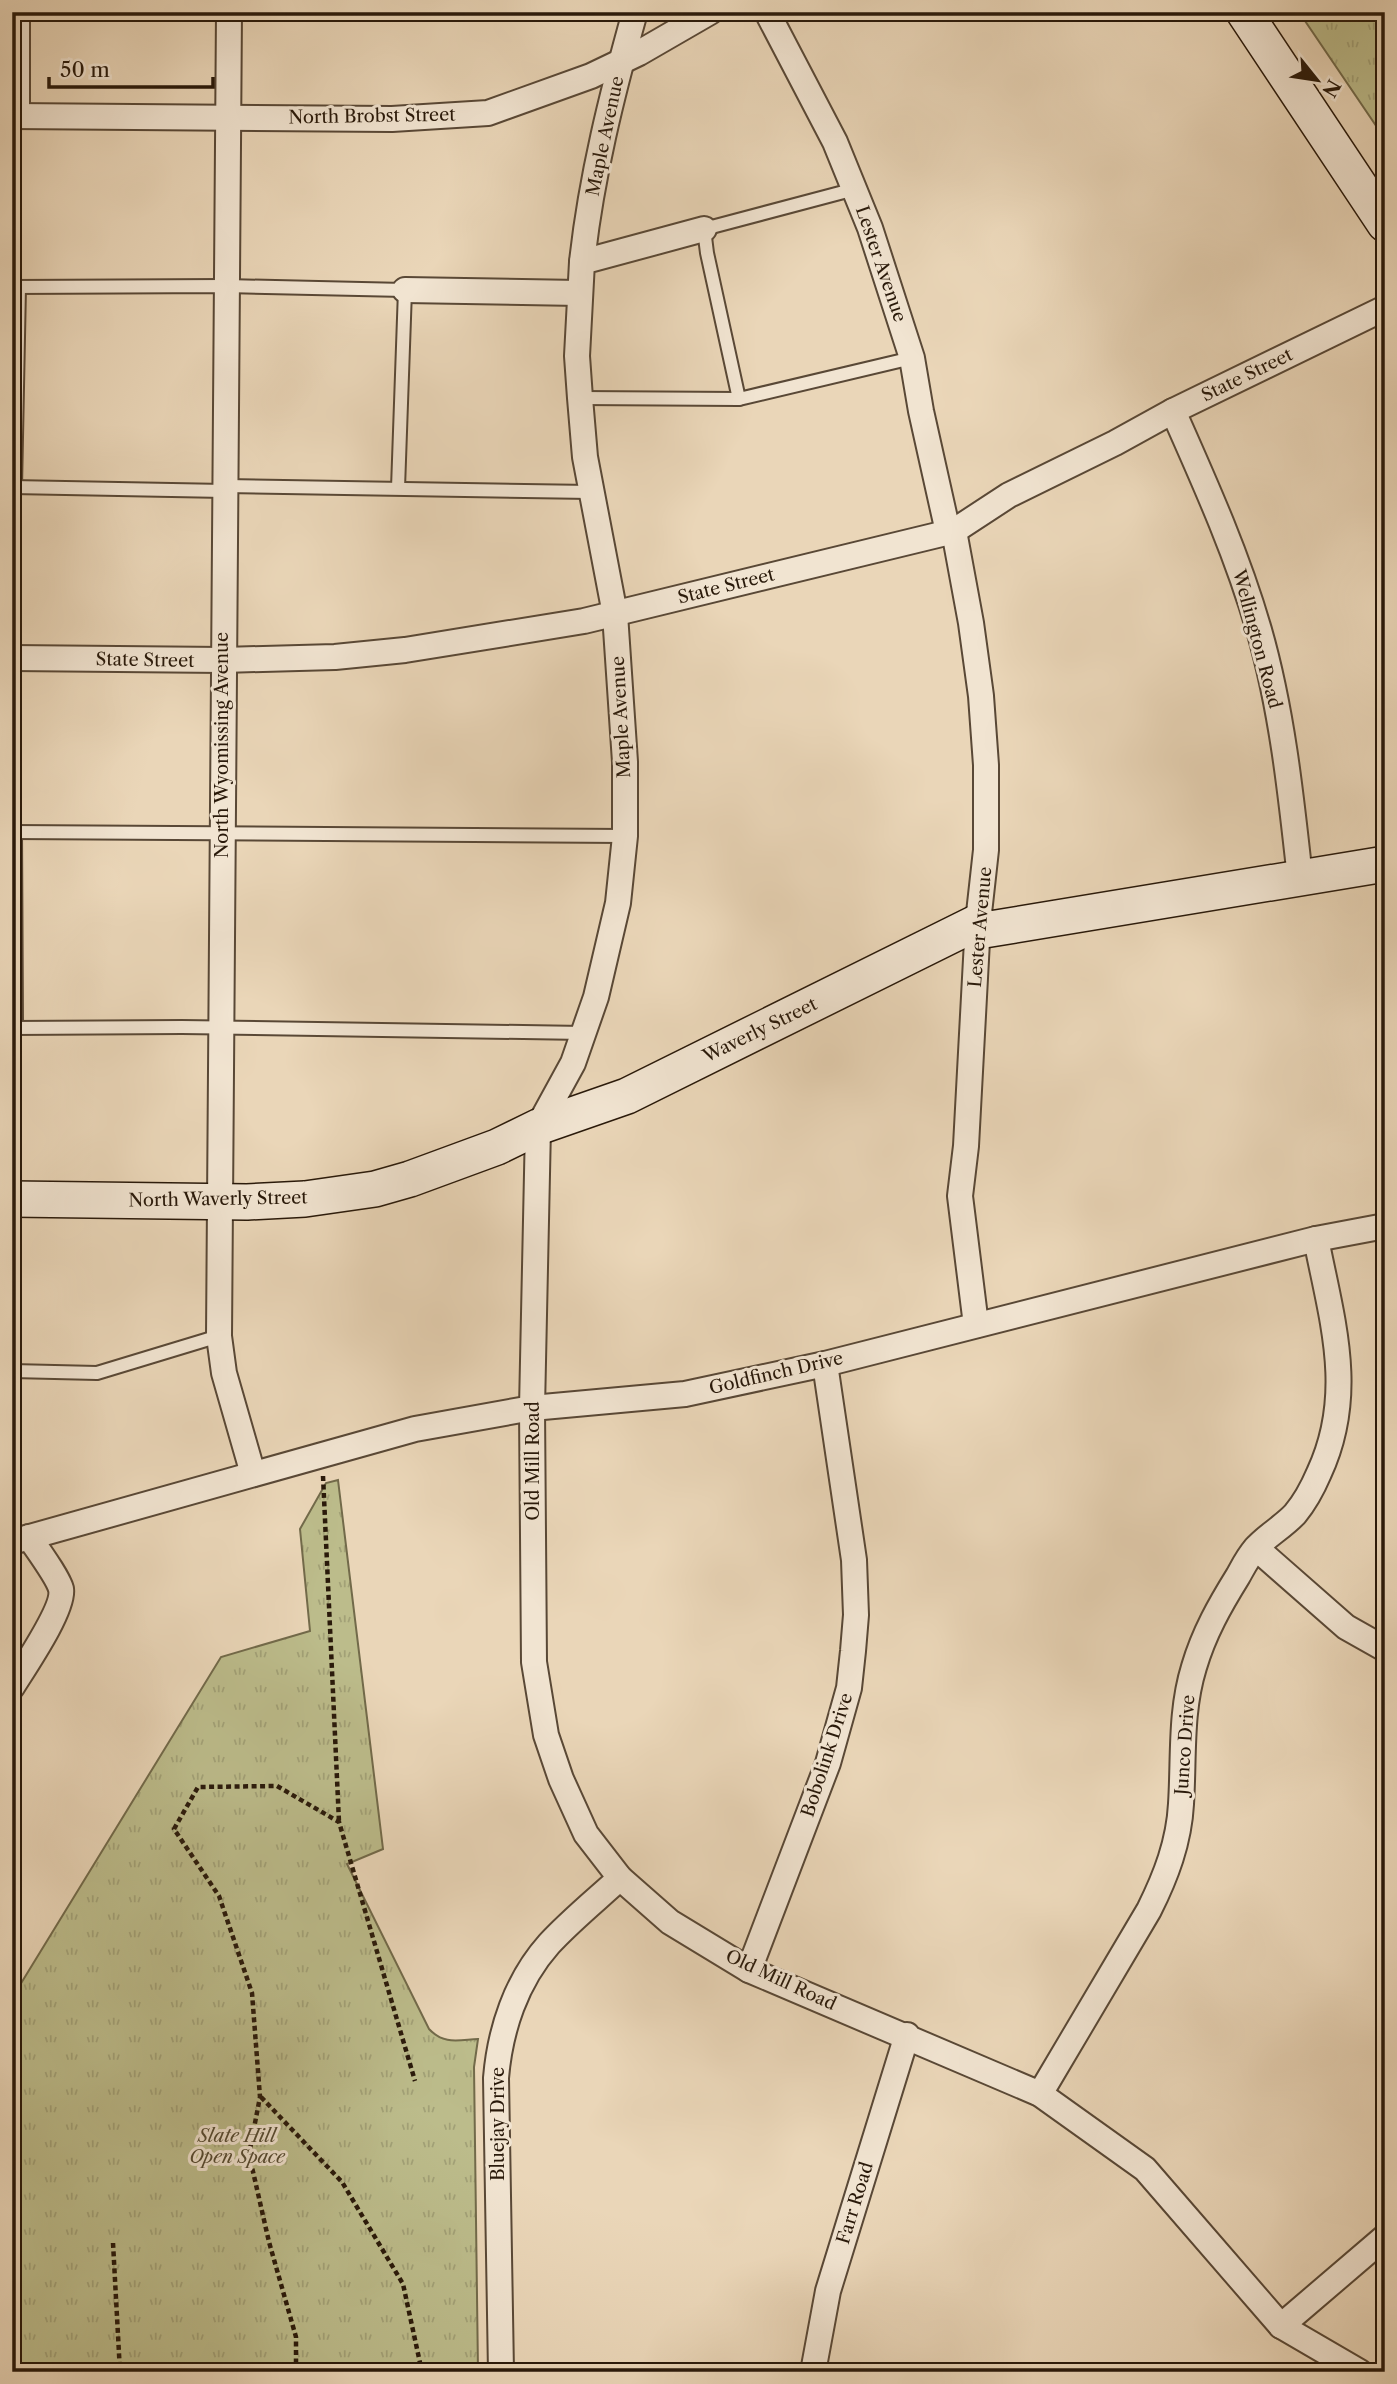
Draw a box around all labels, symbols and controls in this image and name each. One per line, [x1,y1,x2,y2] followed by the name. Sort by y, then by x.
[49,46,214,90] scale bar
[1282,46,1352,116] north arrow
[60,57,110,82] text: 50 m
[582,74,628,198] street label: Maple Avenue
[1317,75,1345,101] text: N
[288,104,456,128] street label: North Brobst Street
[851,203,911,325] street label: Lester Avenue
[1198,343,1297,407] street label: State Street
[675,563,777,609] street label: State Street
[1228,566,1286,711] street label: Wellington Road
[211,632,233,858] street label: North Wyomissing Avenue
[95,648,195,672] street label: State Street
[607,655,635,779] street label: Maple Avenue
[964,866,996,988] street label: Lester Avenue
[698,993,821,1068] street label: Waverly Street
[128,1186,308,1212] street label: North Waverly Street
[707,1347,845,1399] street label: Goldfinch Drive
[522,1401,544,1521] street label: Old Mill Road
[797,1690,857,1820] street label: Bobolink Drive
[1170,1694,1199,1799] street label: Junco Drive
[722,1945,840,2015] street label: Old Mill Road
[487,2067,509,2181] street label: Bluejay Drive
[189,2125,286,2168] park label: Slate Hill Open Space
[832,2159,878,2247] street label: Farr Road

